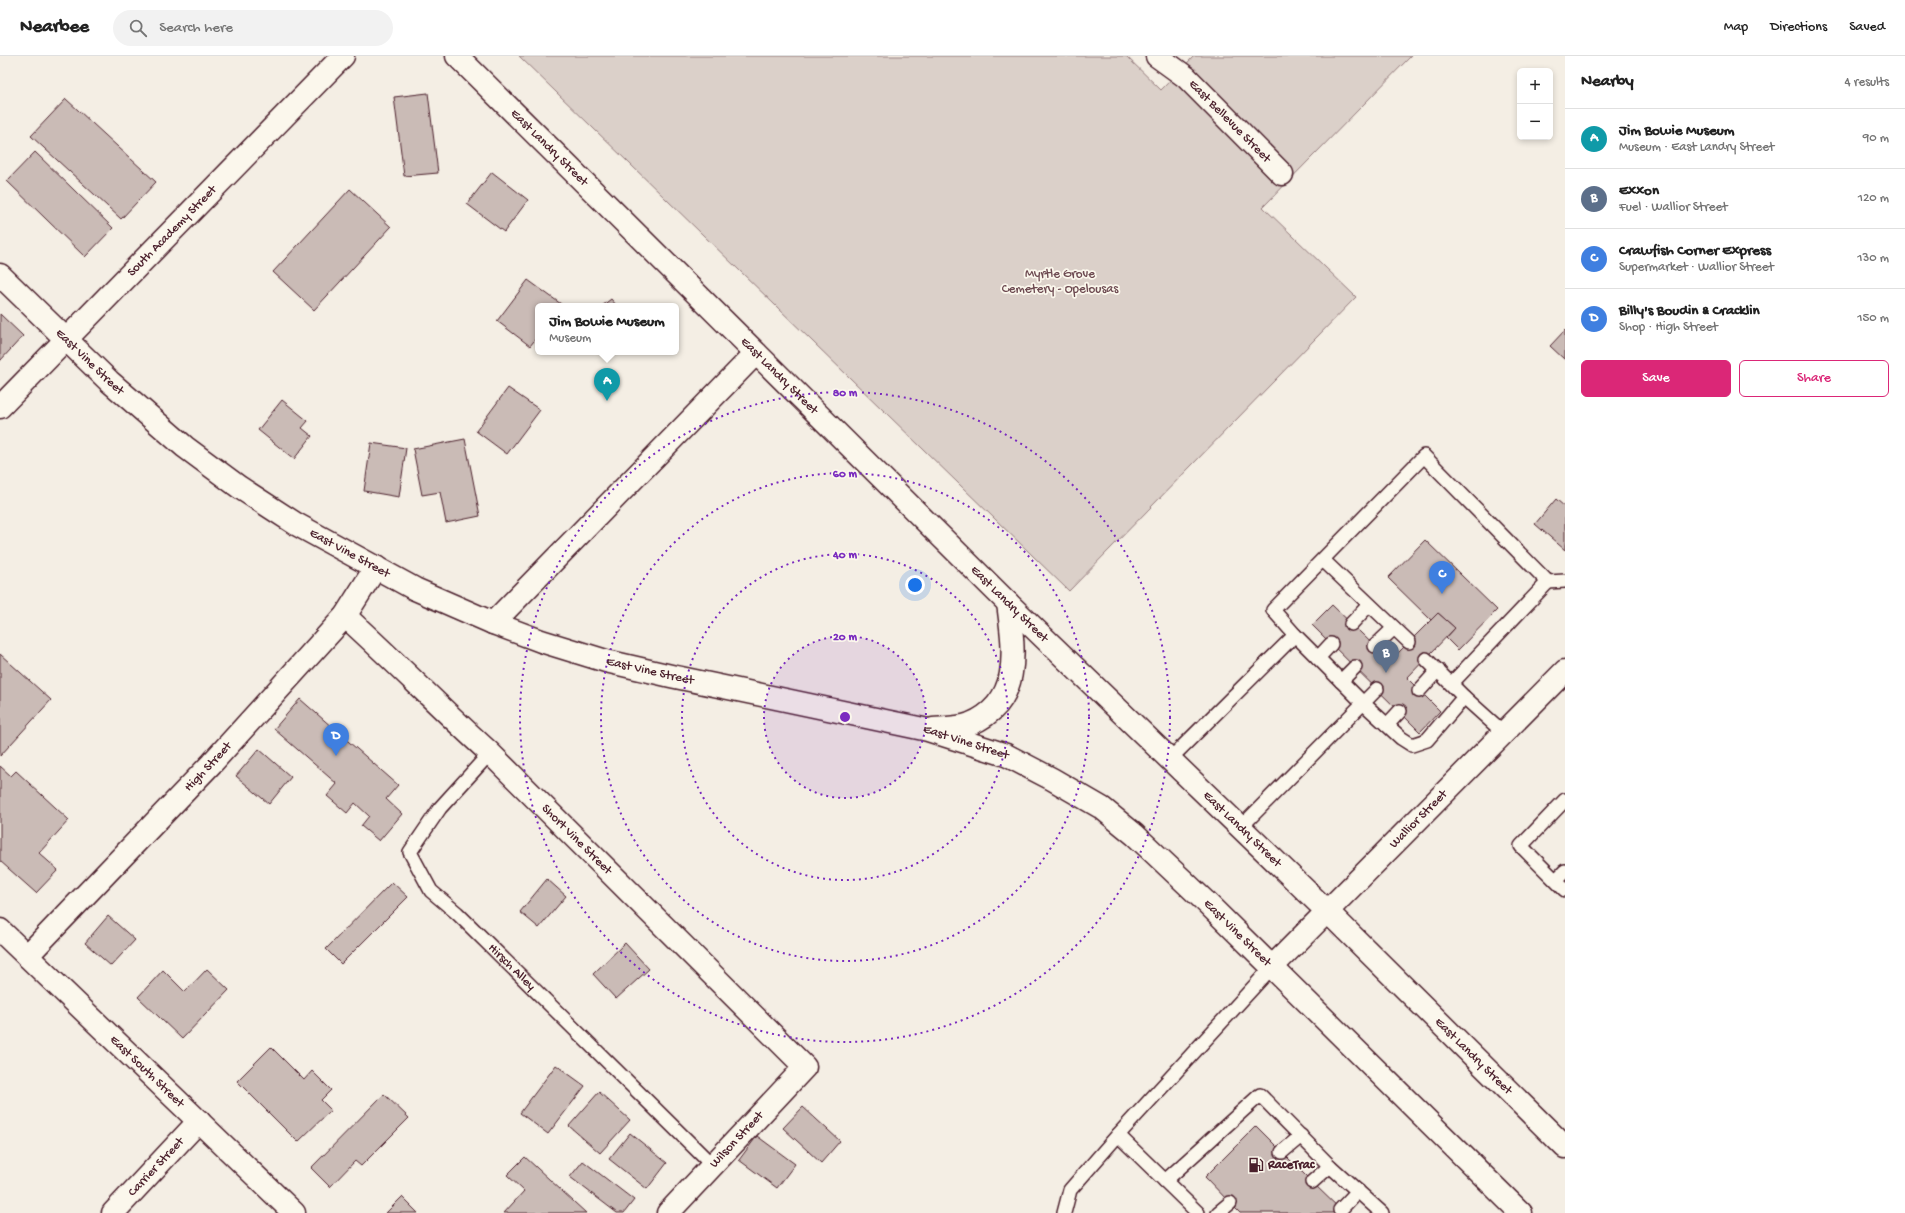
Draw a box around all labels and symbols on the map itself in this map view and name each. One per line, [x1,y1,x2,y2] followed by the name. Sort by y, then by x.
[1185,77,1275,167] street label: East Bellevue Street
[507,106,592,190] street label: East Landry Street
[124,181,221,280] street label: South Academy Street
[1002,267,1119,297] park label: Myrtle Grove Cemetery - Opelousas
[52,326,128,399] street label: East Vine Street
[737,334,822,419] street label: East Landry Street
[594,368,620,401] pin: A
[833,387,858,401] text: 80 m
[833,468,858,482] text: 60 m
[307,525,394,582] street label: East Vine Street
[832,549,857,563] text: 40 m
[1429,561,1455,594] pin: C
[967,562,1053,646] street label: East Landry Street
[905,575,925,595] your location
[833,631,858,645] text: 20 m
[1373,640,1399,673] pin: B
[605,654,697,688] street label: East Vine Street
[838,710,852,724] centre of rings
[922,722,1012,763] street label: East Vine Street
[323,723,349,756] pin: D
[181,738,236,795] street label: High Street
[1386,786,1452,851] street label: Wallior Street
[1200,788,1286,872] street label: East Landry Street
[538,801,616,879] street label: Short Vine Street
[1200,896,1276,971] street label: East Vine Street
[485,940,539,994] street label: Hirsch Alley
[1431,1015,1516,1099] street label: East Landry Street
[107,1032,189,1112] street label: East South Street
[707,1107,768,1172] street label: Wilson Street
[125,1133,188,1200] street label: Carrier Street
[1247,1156,1265,1174] fuel station icon: RaceTrac
[1267,1158,1316,1173] place label: RaceTrac

